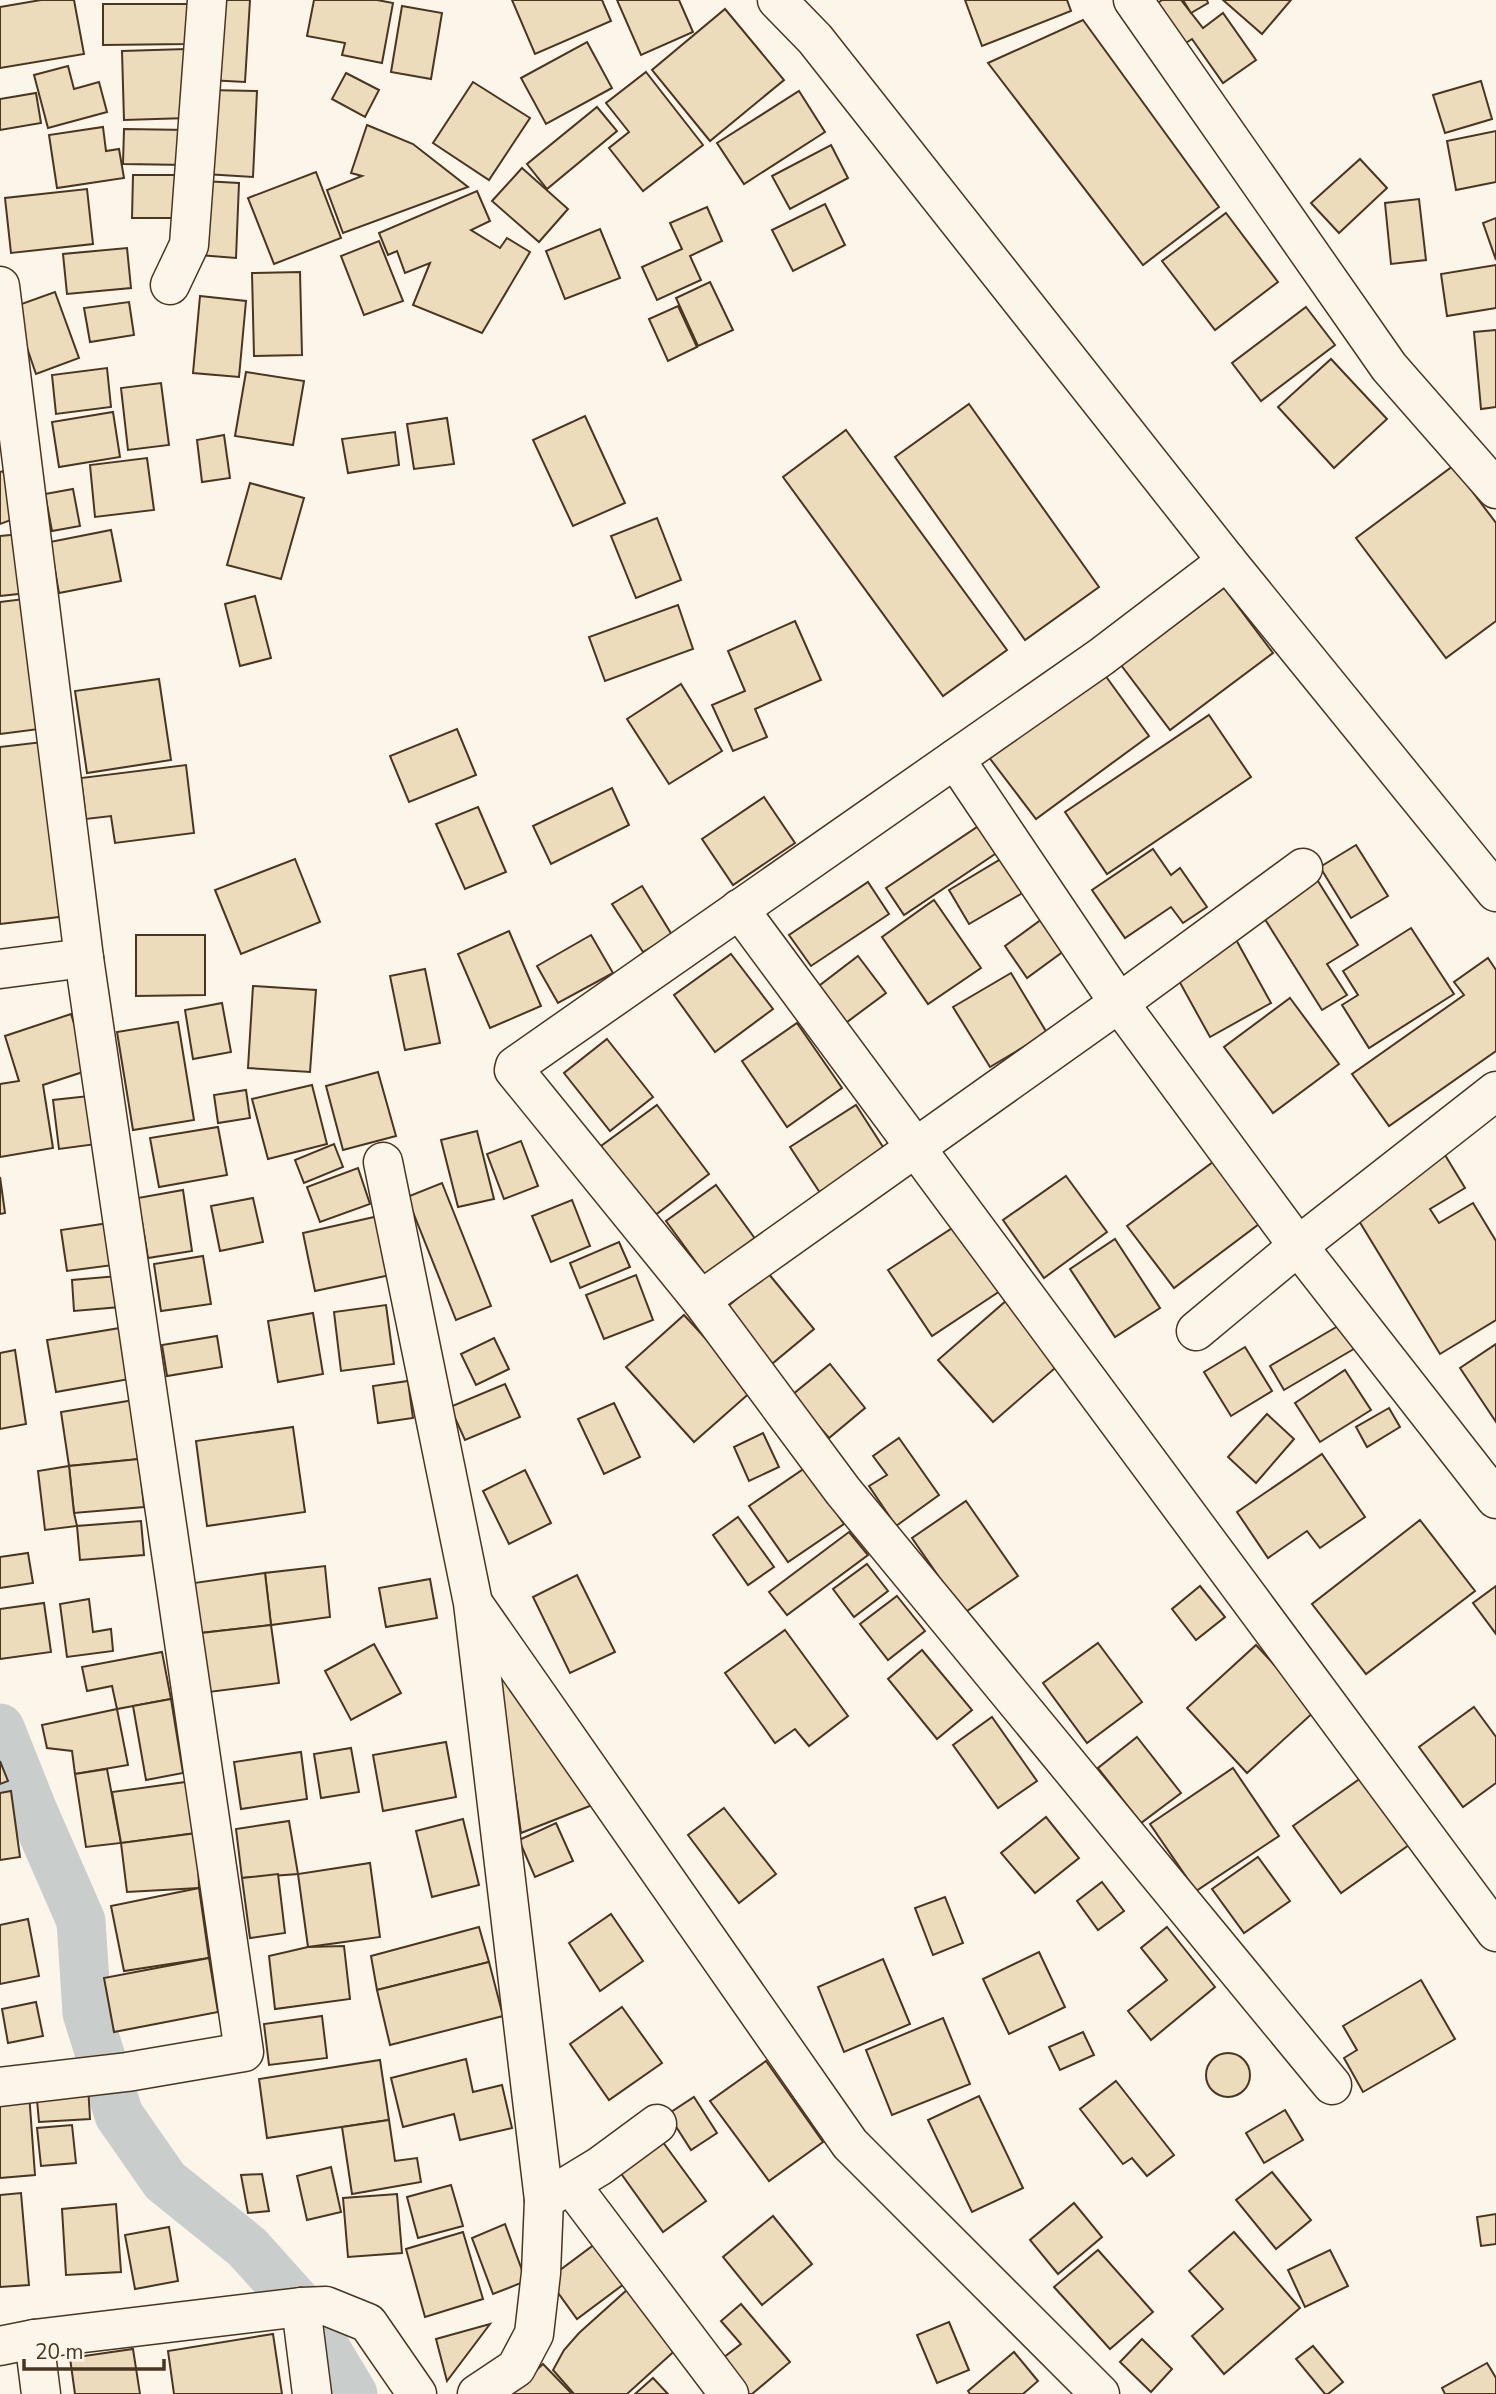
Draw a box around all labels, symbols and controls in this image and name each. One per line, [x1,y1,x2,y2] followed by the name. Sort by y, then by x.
[24,2328,164,2372] scale bar
[35,2338,84,2366] text: 20 m

